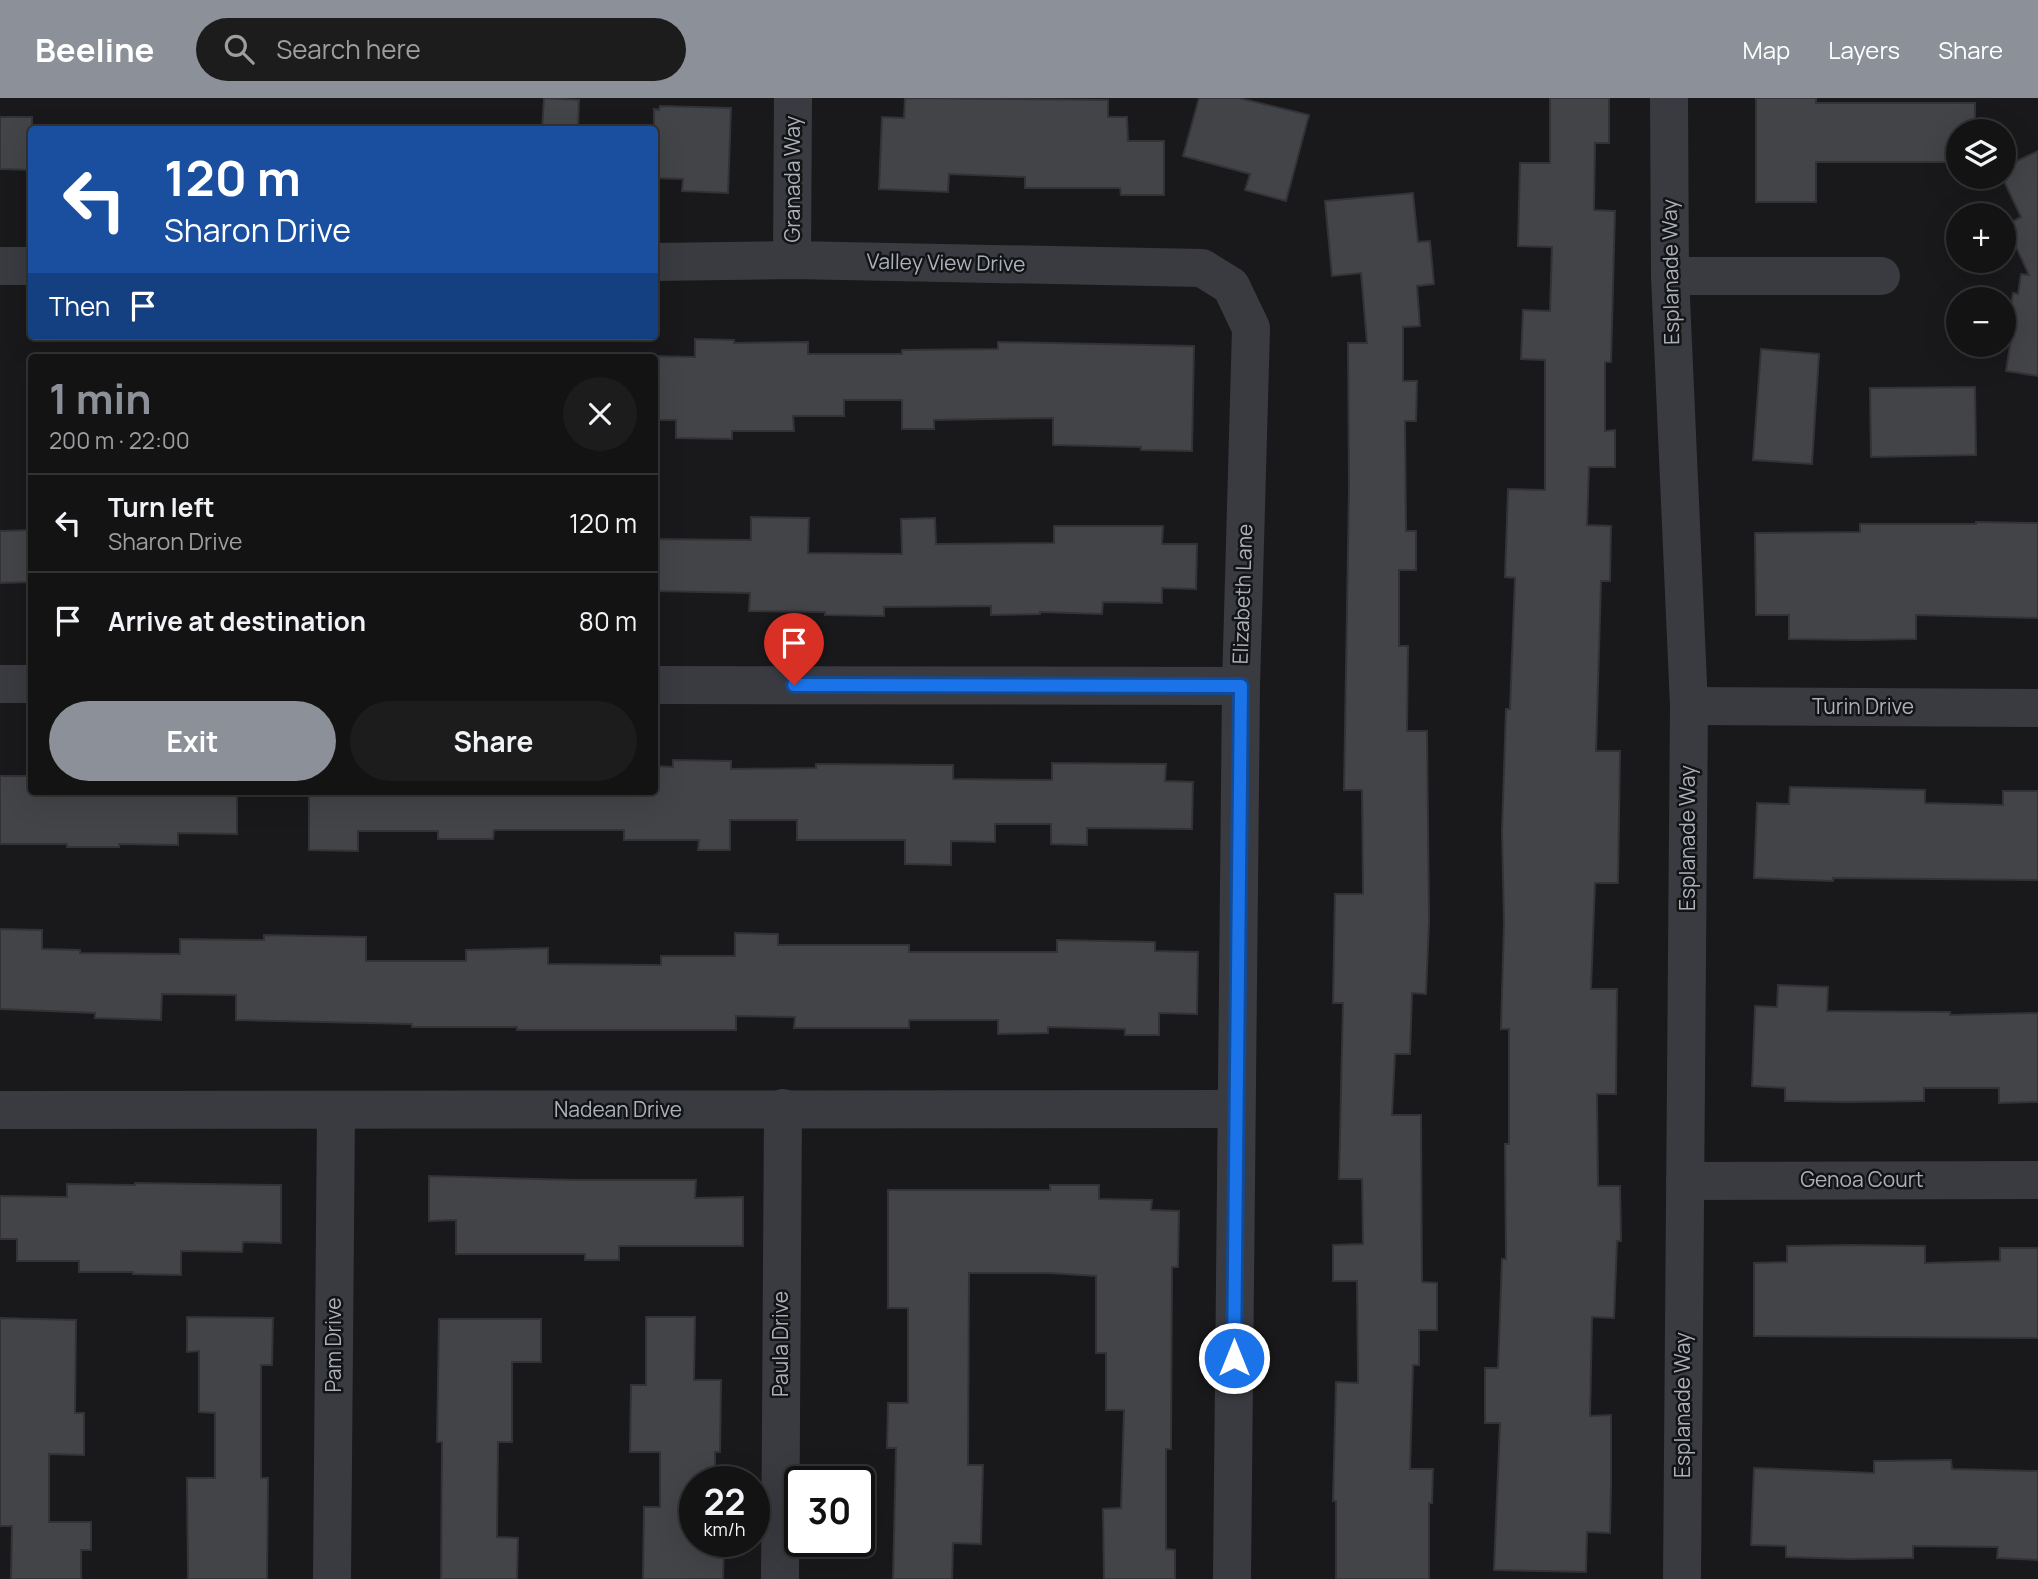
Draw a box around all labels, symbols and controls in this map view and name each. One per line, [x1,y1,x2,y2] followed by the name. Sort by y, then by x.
[196,18,686,81] search box
[35,27,154,72] text: Beeline
[220,30,258,68] icon: search
[276,31,421,67] text: Search here
[1743,33,1790,66] text: Map
[1828,33,1900,66] text: Layers
[1938,33,2003,66] text: Share
[778,116,806,242] street label: Granada Way
[1946,119,2016,357] map controls
[1946,119,2016,189] button: layers
[164,144,301,211] text: 120 m
[49,154,140,245] icon: left
[1655,199,1685,345] street label: Esplanade Way
[1946,203,2016,273] button: +
[164,208,351,252] text: Sharon Drive
[866,247,1026,277] street label: Valley View Drive
[124,287,162,325] icon: arrive
[1946,287,2016,357] button: −
[49,288,110,324] text: Then
[49,369,152,427] text: 1 min
[563,377,637,451] button: close
[49,424,190,456] text: 200 m · 22:00
[108,489,215,525] text: Turn left
[49,504,87,542] icon: left
[569,505,637,541] text: 120 m
[1226,523,1258,665] street label: Elizabeth Lane
[108,525,242,557] text: Sharon Drive
[49,602,87,640] icon: arrive
[108,603,366,639] text: Arrive at destination
[579,603,637,639] text: 80 m
[764,613,824,685] pin
[775,624,813,662] icon: arrive
[1812,692,1914,720] street label: Turin Drive
[49,701,336,781] button: Exit
[350,701,637,781] button: Share
[1673,765,1701,911] street label: Esplanade Way
[554,1095,682,1123] street label: Nadean Drive
[1800,1165,1924,1193] street label: Genoa Court
[766,1291,794,1397] street label: Paula Drive
[319,1298,347,1392] street label: Pam Drive
[1197,1321,1271,1395] position arrow
[1668,1332,1696,1478] street label: Esplanade Way
[784,1466,875,1557] speed limit sign: 30
[704,1478,745,1526] text: 22
[704,1517,745,1541] text: km/h

